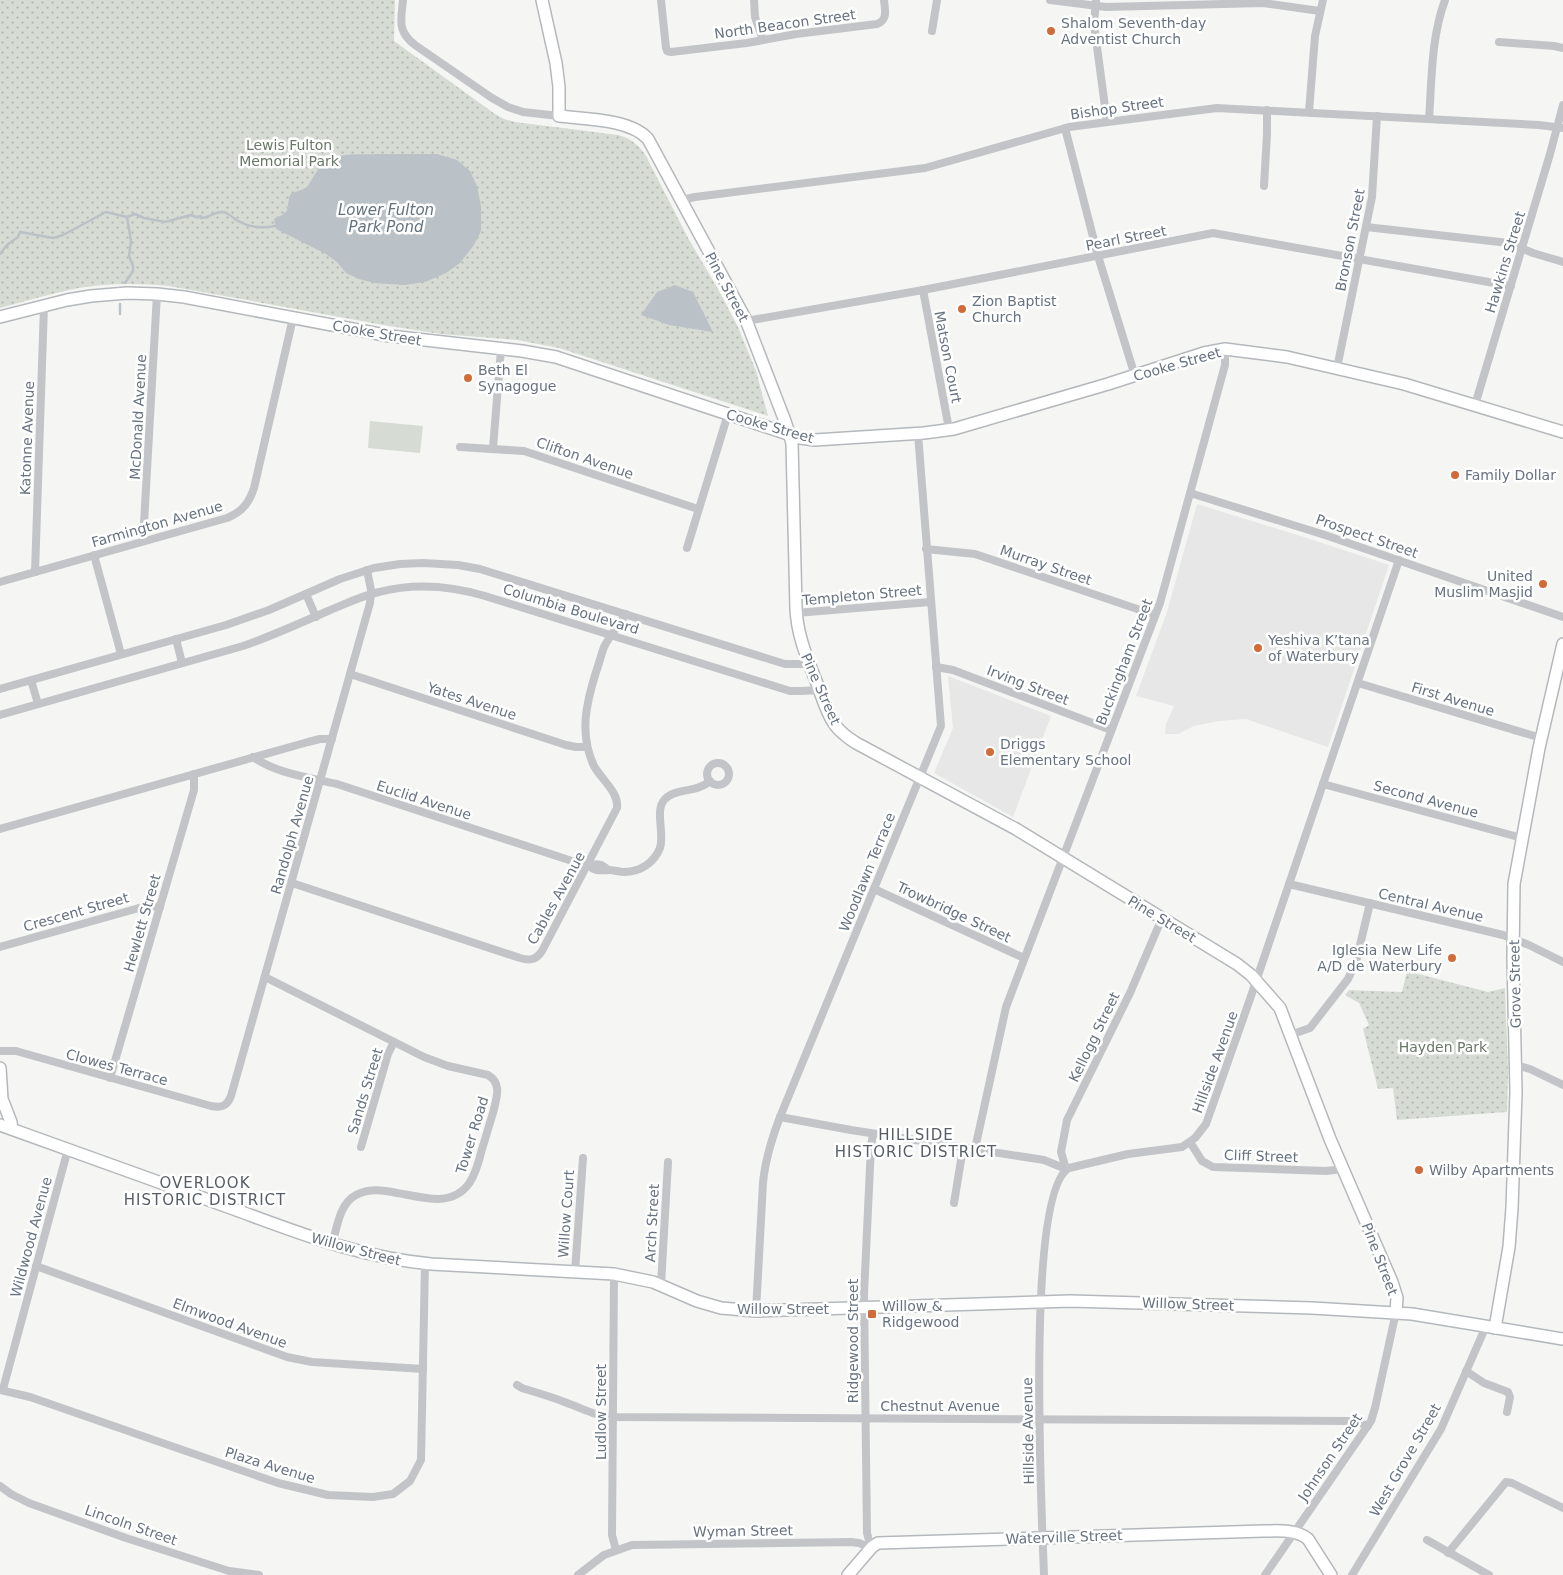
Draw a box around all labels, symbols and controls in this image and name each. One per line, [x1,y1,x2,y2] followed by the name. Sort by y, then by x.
[713,6,857,42] street label: North Beacon Street
[1061,15,1206,47] place label: Shalom Seventh-day Adventist Church
[1045,25,1057,37] marker: Shalom Seventh-day Adventist Church
[1069,93,1165,122] street label: Bishop Street
[239,137,340,169] park label: Lewis Fulton Memorial Park
[1332,187,1368,293] street label: Bronson Street
[338,201,434,236] water label: Lower Fulton Park Pond
[1482,209,1528,315] street label: Hawkins Street
[1084,222,1168,254] street label: Pearl Street
[702,249,752,325] street label: Pine Street
[972,293,1057,325] place label: Zion Baptist Church
[956,303,968,315] marker: Zion Baptist Church
[931,309,965,405] street label: Matson Court
[331,317,423,349] street label: Cooke Street
[1131,344,1223,384] street label: Cooke Street
[127,354,149,480] street label: McDonald Avenue
[478,362,556,394] place label: Beth El Synagogue
[462,372,474,384] marker: Beth El Synagogue
[17,381,37,495] street label: Katonne Avenue
[724,406,816,446] street label: Cooke Street
[534,434,636,482] street label: Clifton Avenue
[1465,467,1556,483] place label: Family Dollar
[1449,469,1461,481] marker: Family Dollar
[90,498,224,550] street label: Farmington Avenue
[1314,511,1421,561] street label: Prospect Street
[998,542,1095,588] street label: Murray Street
[1434,568,1533,600] place label: United Muslim Masjid
[1537,578,1549,590] marker: United Muslim Masjid
[501,581,641,637] street label: Columbia Boulevard
[801,582,923,608] street label: Templeton Street
[1093,596,1156,727] street label: Buckingham Street
[1267,632,1370,664] place label: Yeshiva K’tana of Waterbury
[1252,642,1264,654] marker: Yeshiva K’tana of Waterbury
[798,651,844,728] street label: Pine Street
[985,662,1072,708] street label: Irving Street
[424,679,519,723] street label: Yates Avenue
[1410,679,1496,719] street label: First Avenue
[1000,736,1132,768] place label: Driggs Elementary School
[984,746,996,758] marker: Driggs Elementary School
[267,774,317,896] street label: Randolph Avenue
[375,777,473,823] street label: Euclid Avenue
[1372,777,1480,821] street label: Second Avenue
[836,810,898,934] street label: Woodlawn Terrace
[524,849,588,947] street label: Cables Avenue
[120,872,164,974] street label: Hewlett Street
[894,878,1014,946] street label: Trowbridge Street
[1377,885,1485,925] street label: Central Avenue
[22,889,131,935] street label: Crescent Street
[1125,892,1199,946] street label: Pine Street
[1506,939,1524,1029] street label: Grove Street
[1317,942,1442,974] place label: Iglesia New Life A/D de Waterbury
[1446,952,1458,964] marker: Iglesia New Life A/D de Waterbury
[1065,989,1123,1085] street label: Kellogg Street
[1189,1009,1241,1115] street label: Hillside Avenue
[1399,1039,1488,1055] park label: Hayden Park
[344,1045,386,1136] street label: Sands Street
[64,1046,170,1088] street label: Clowes Terrace
[452,1094,491,1177] street label: Tower Road
[835,1126,997,1161] district label: HILLSIDE HISTORIC DISTRICT
[1224,1147,1299,1165] street label: Cliff Street
[1429,1162,1554,1178] place label: Wilby Apartments
[1413,1164,1425,1176] marker: Wilby Apartments
[555,1169,577,1259] street label: Willow Court
[124,1174,286,1209] district label: OVERLOOK HISTORIC DISTRICT
[7,1175,55,1299] street label: Wildwood Avenue
[642,1183,662,1263] street label: Arch Street
[1359,1220,1401,1298] street label: Pine Street
[309,1229,403,1269] street label: Willow Street
[845,1278,861,1403] street label: Ridgewood Street
[1142,1294,1235,1314] street label: Willow Street
[171,1295,289,1351] street label: Elmwood Avenue
[882,1298,959,1330] place label: Willow & Ridgewood
[737,1301,830,1317] street label: Willow Street
[866,1308,878,1320] marker: Willow & Ridgewood
[593,1363,609,1460] street label: Ludlow Street
[1019,1377,1037,1485] street label: Hillside Avenue
[880,1398,1000,1414] street label: Chestnut Avenue
[1366,1400,1444,1519] street label: West Grove Street
[1294,1410,1365,1505] street label: Johnson Street
[223,1444,317,1486] street label: Plaza Avenue
[83,1502,180,1548] street label: Lincoln Street
[693,1522,794,1540] street label: Wyman Street
[1005,1527,1123,1547] street label: Waterville Street

